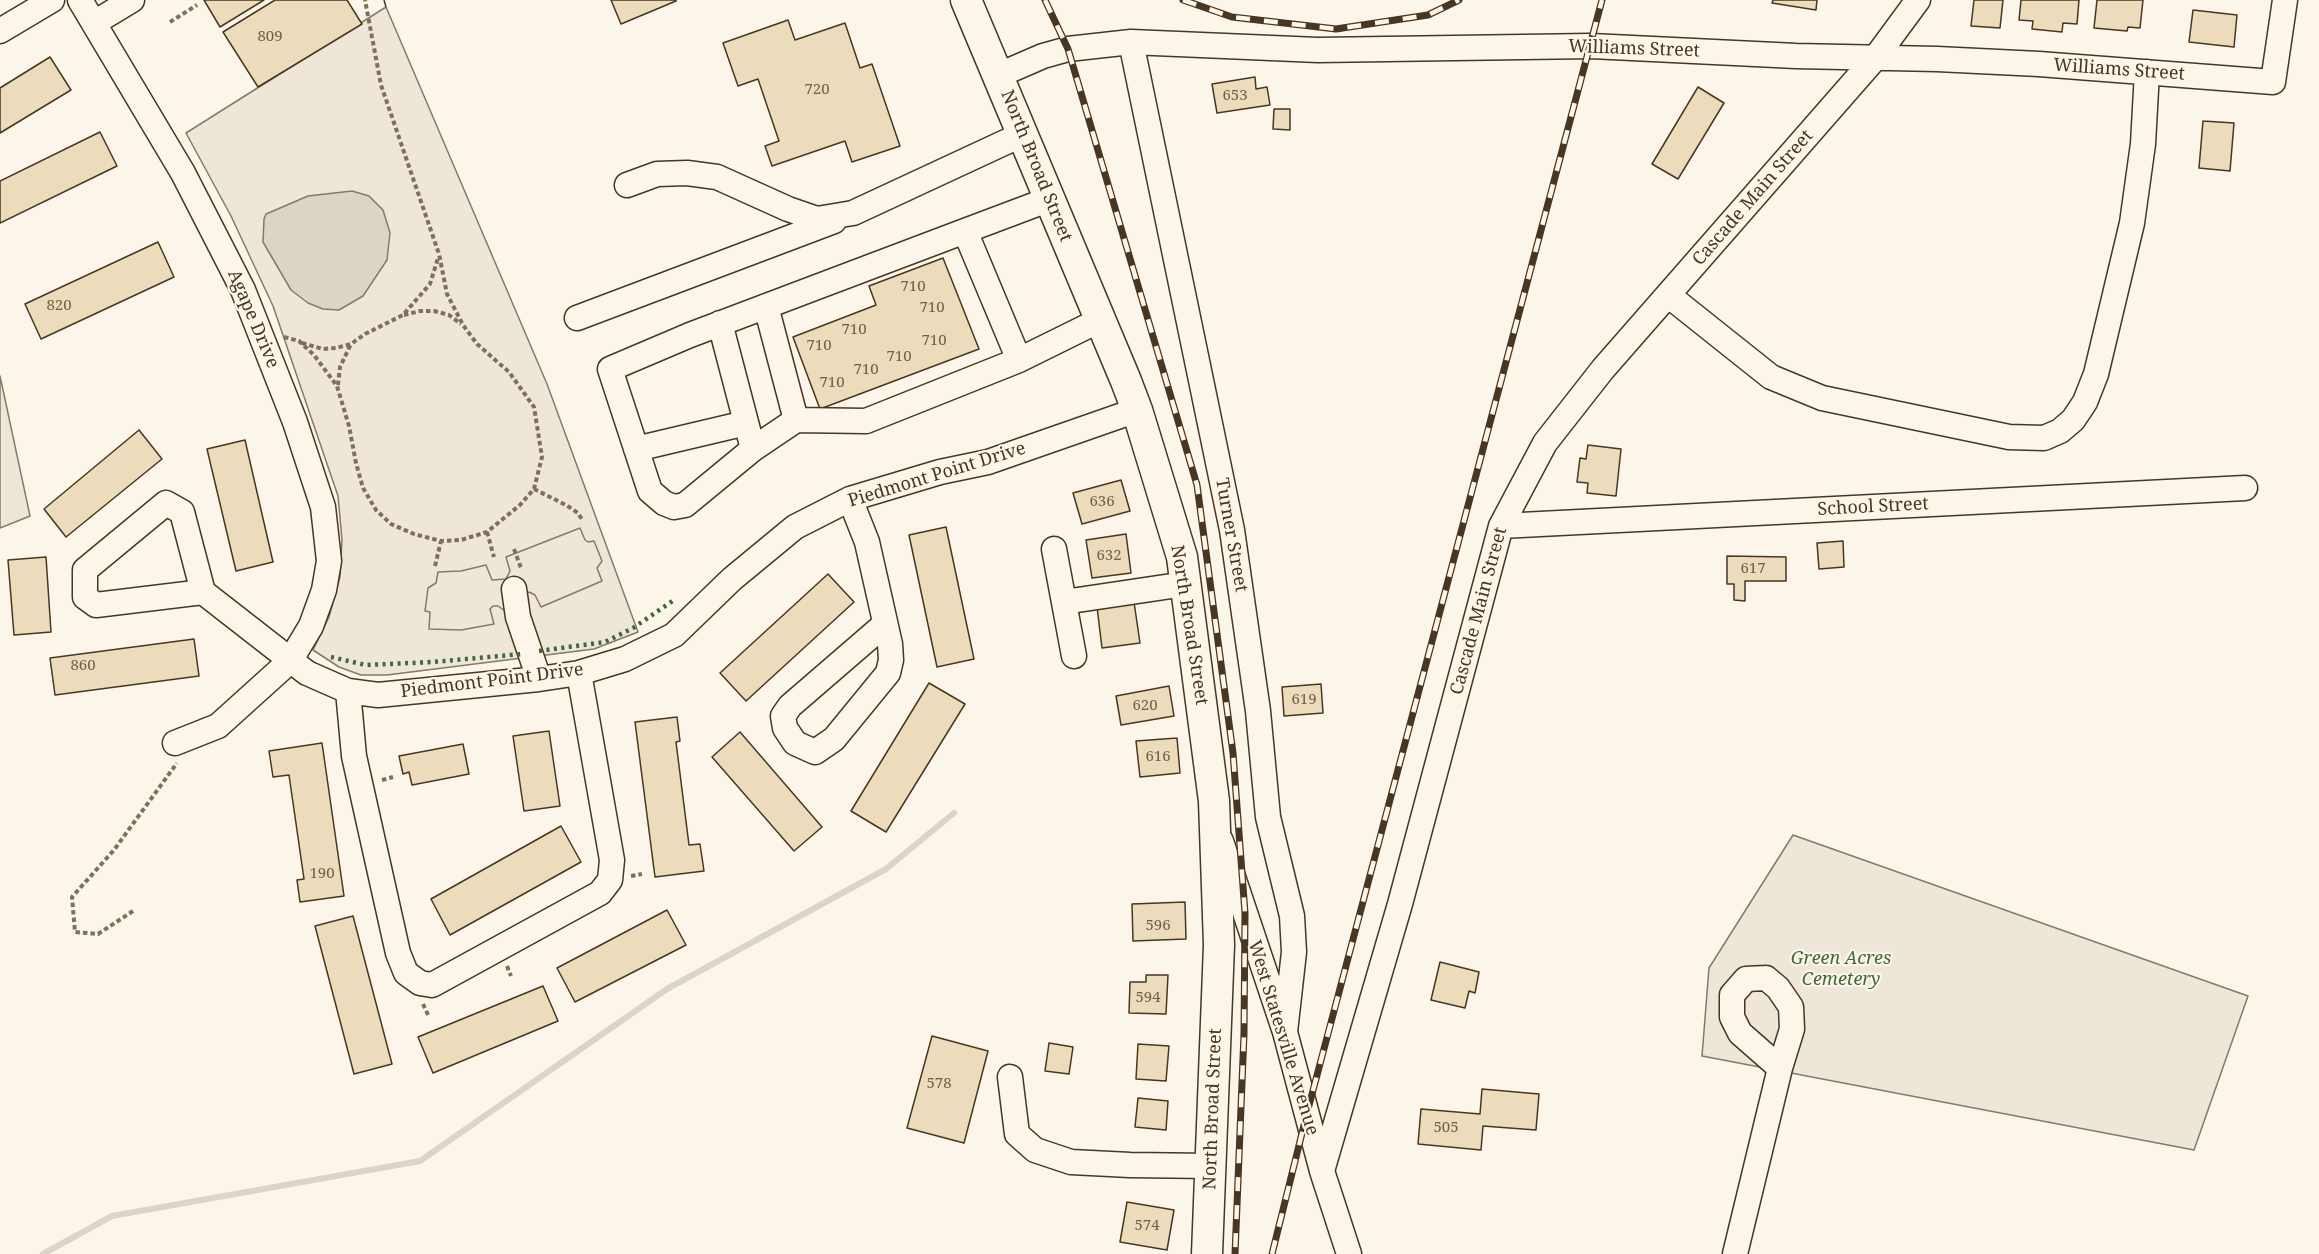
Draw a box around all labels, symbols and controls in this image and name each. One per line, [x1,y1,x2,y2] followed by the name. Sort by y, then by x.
[257,28,283,46] house number: 809
[1568,36,1700,62] street label: Williams Street
[2053,55,2185,85] street label: Williams Street
[804,81,830,99] house number: 720
[996,87,1076,245] street label: North Broad Street
[1222,87,1248,105] house number: 653
[1688,126,1818,270] street label: Cascade Main Street
[223,267,283,371] street label: Agape Drive
[900,278,926,296] house number: 710
[46,297,72,315] house number: 820
[919,299,945,317] house number: 710
[841,321,867,339] house number: 710
[921,332,947,350] house number: 710
[806,337,832,355] house number: 710
[886,348,912,366] house number: 710
[853,361,879,379] house number: 710
[819,374,845,392] house number: 710
[846,438,1028,512] street label: Piedmont Point Drive
[1210,476,1252,594] street label: Turner Street
[1089,493,1115,511] house number: 636
[1817,493,1929,521] street label: School Street
[1446,525,1512,697] street label: Cascade Main Street
[1166,543,1212,707] street label: North Broad Street
[1096,547,1122,565] house number: 632
[1740,560,1766,578] house number: 617
[70,657,96,675] house number: 860
[399,659,585,703] street label: Piedmont Point Drive
[1291,691,1317,709] house number: 619
[1132,697,1158,715] house number: 620
[1145,748,1171,766] house number: 616
[309,865,335,883] house number: 190
[1145,917,1171,935] house number: 596
[1243,938,1323,1138] street label: West Statesville Avenue
[1791,948,1891,990] park label: Green Acres Cemetery
[1135,989,1161,1007] house number: 594
[1199,1028,1227,1190] street label: North Broad Street
[926,1075,952,1093] house number: 578
[1433,1119,1459,1137] house number: 505
[1134,1217,1160,1235] house number: 574

